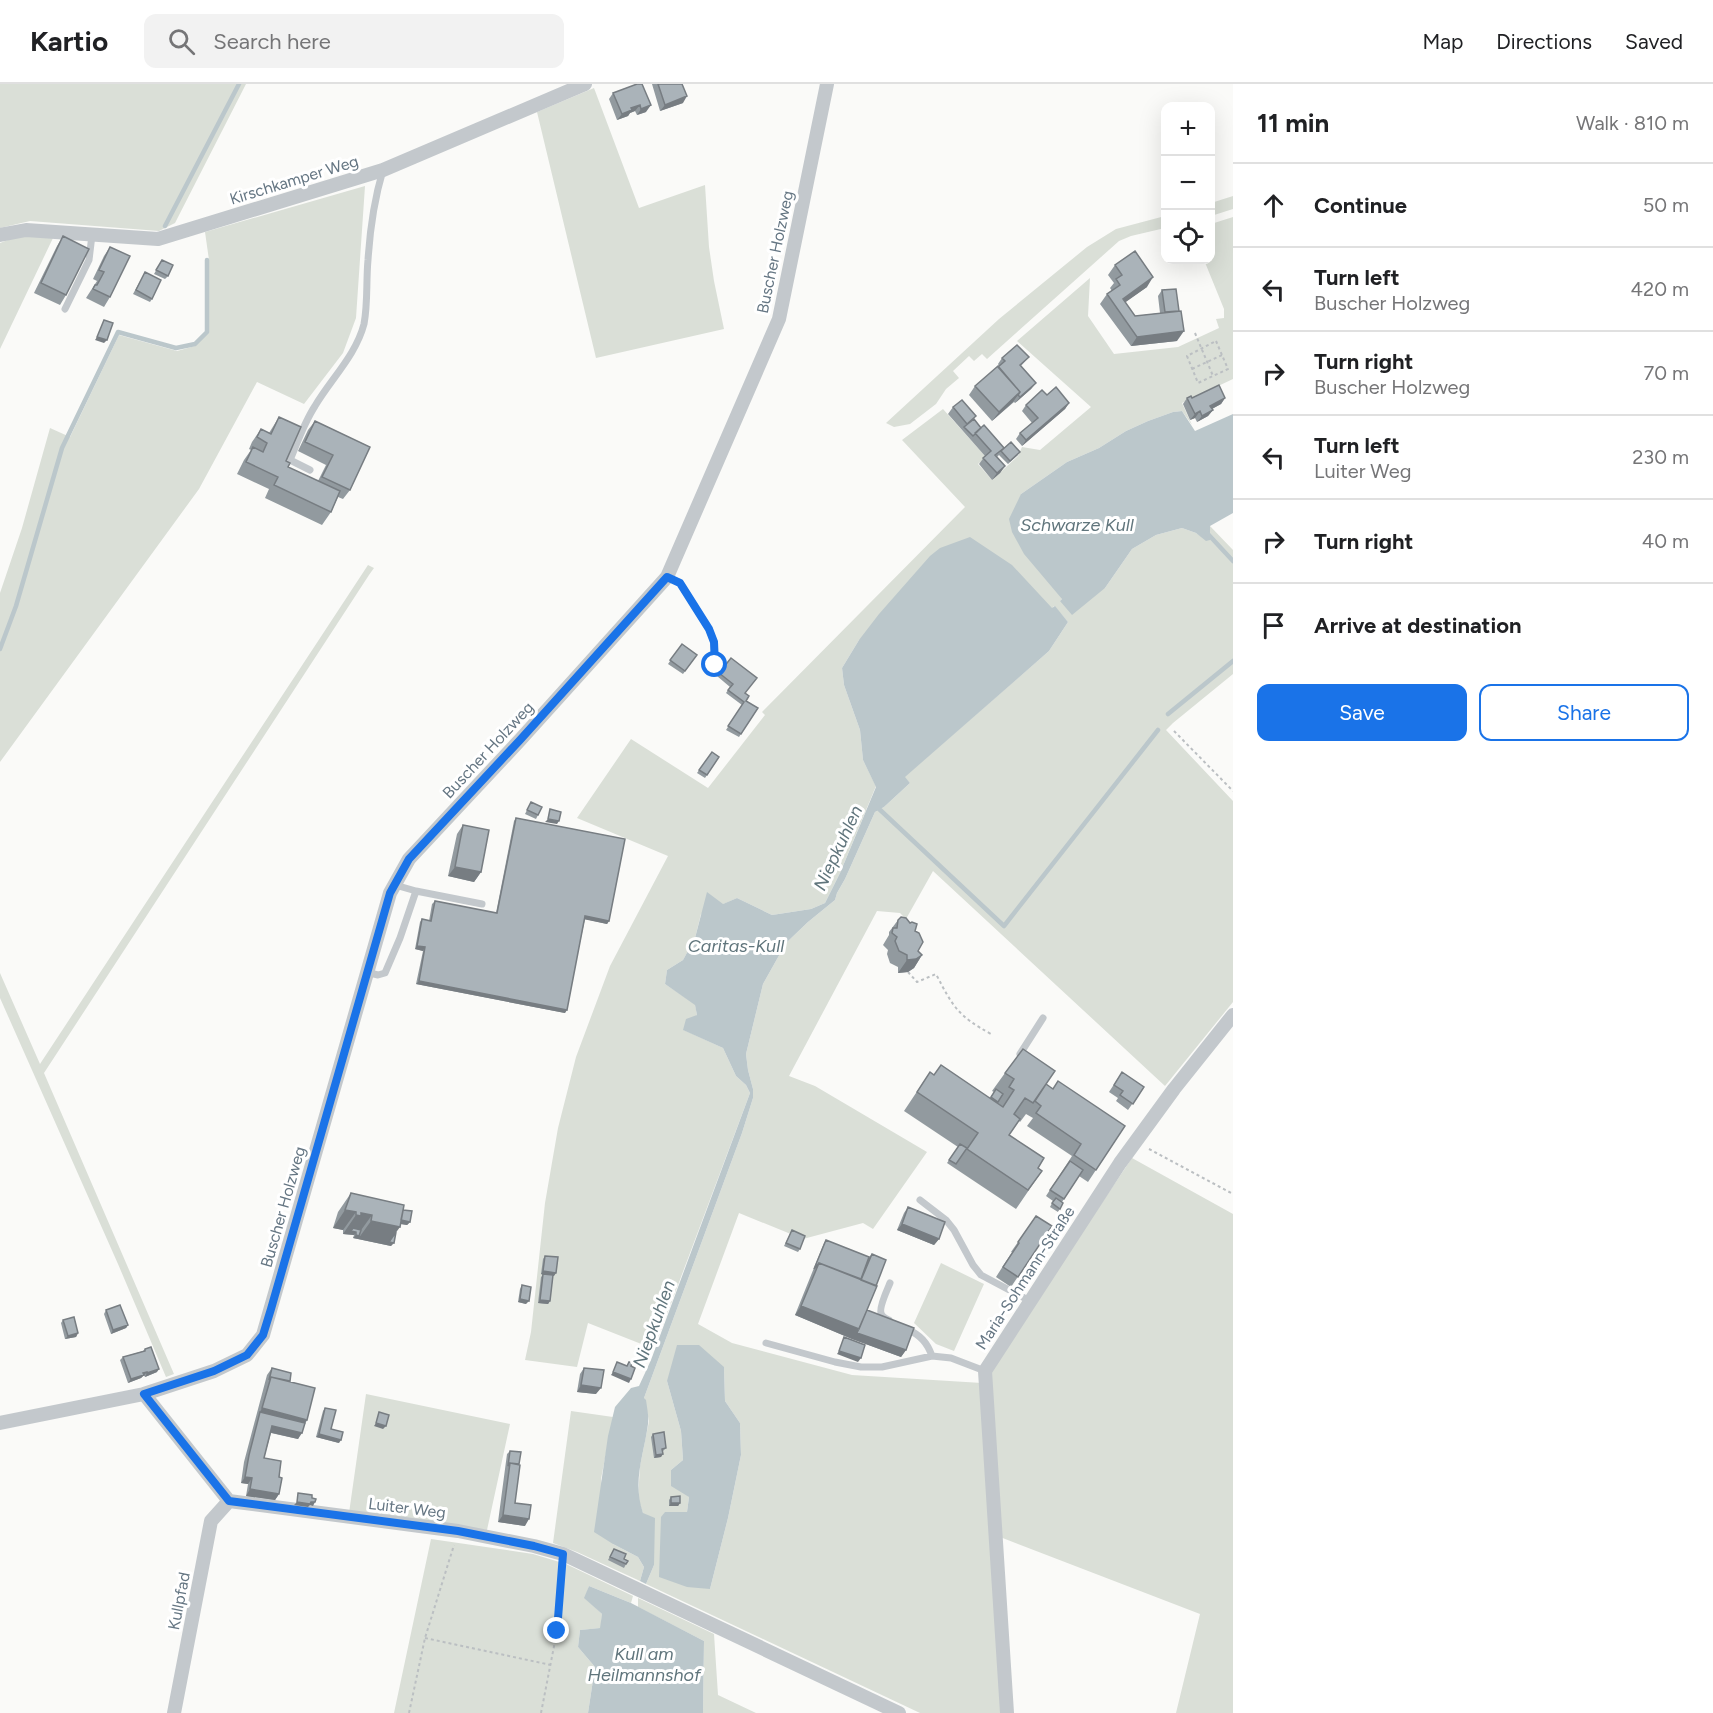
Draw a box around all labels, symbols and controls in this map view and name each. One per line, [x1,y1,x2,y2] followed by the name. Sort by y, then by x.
[144,14,564,68] search box
[30,24,108,58] text: Kartio
[165,25,198,58] icon: search
[213,28,331,55] text: Search here
[1422,29,1463,54] text: Map
[1496,29,1592,54] text: Directions
[1625,29,1683,54] text: Saved
[1161,102,1215,264] map controls
[1161,102,1215,156] button: +
[1257,107,1329,139] text: 11 min
[1576,111,1689,135] text: Walk · 810 m
[227,151,361,209] street label: Kirschkamper Weg
[1161,156,1215,210] button: −
[753,189,797,315] street label: Buscher Holzweg
[1257,189,1290,222] icon: ahead
[1314,192,1407,219] text: Continue
[1643,193,1689,217] text: 50 m
[1161,210,1215,264] button: locate
[1314,264,1400,291] text: Turn left
[1257,273,1290,306] icon: left
[1631,277,1689,301] text: 420 m
[1314,291,1470,315] text: Buscher Holzweg
[1314,348,1413,375] text: Turn right
[1257,357,1290,390] icon: right
[1643,361,1689,385] text: 70 m
[1314,375,1470,399] text: Buscher Holzweg
[1314,432,1400,459] text: Turn left
[1257,441,1290,474] icon: left
[1632,445,1689,469] text: 230 m
[1314,459,1411,483] text: Luiter Weg
[1020,514,1135,536] water label: Schwarze Kull
[1257,525,1290,558] icon: right
[1314,528,1413,555] text: Turn right
[1642,529,1689,553] text: 40 m
[1257,609,1290,642] icon: arrive
[1314,612,1522,639] text: Arrive at destination
[701,651,727,677] route start
[1257,684,1467,741] button: Save
[1479,684,1689,741] button: Share
[438,698,538,802] street label: Buscher Holzweg
[809,802,867,894] water label: Niepkuhlen
[688,935,785,957] water label: Caritas-Kull
[257,1144,309,1270] street label: Buscher Holzweg
[972,1202,1079,1353] street label: Maria-Sohmann-Straße
[628,1277,680,1371] water label: Niepkuhlen
[367,1494,447,1522] street label: Luiter Weg
[164,1570,194,1632] street label: Kullpfad
[543,1617,569,1643] route end
[587,1643,702,1686] water label: Kull am Heilmannshof

